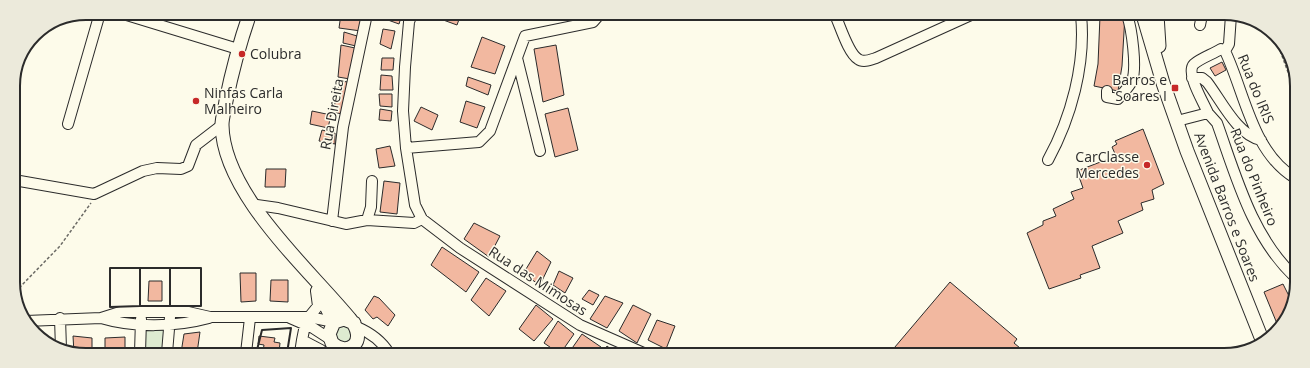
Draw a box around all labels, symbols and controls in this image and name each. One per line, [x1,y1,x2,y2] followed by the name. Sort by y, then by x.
[250,44,301,63] place label: Colubra
[237,49,247,59] marker: Colubra
[1234,51,1279,126] street label: Rua do IRIS
[1112,70,1167,105] place label: Barros e Soares I
[315,77,348,151] street label: Rua Direita
[204,83,283,118] place label: Ninfas Carla Malheiro
[1170,83,1180,93] marker: Barros e Soares I
[191,96,201,106] marker: Ninfas Carla Malheiro
[1226,125,1283,229] street label: Rua do Pinheiro
[1190,129,1265,284] street label: Avenida Barros e Soares
[1075,147,1139,182] place label: CarClasse Mercedes
[1142,160,1152,170] marker: CarClasse Mercedes
[485,242,591,320] street label: Rua das Mimosas

